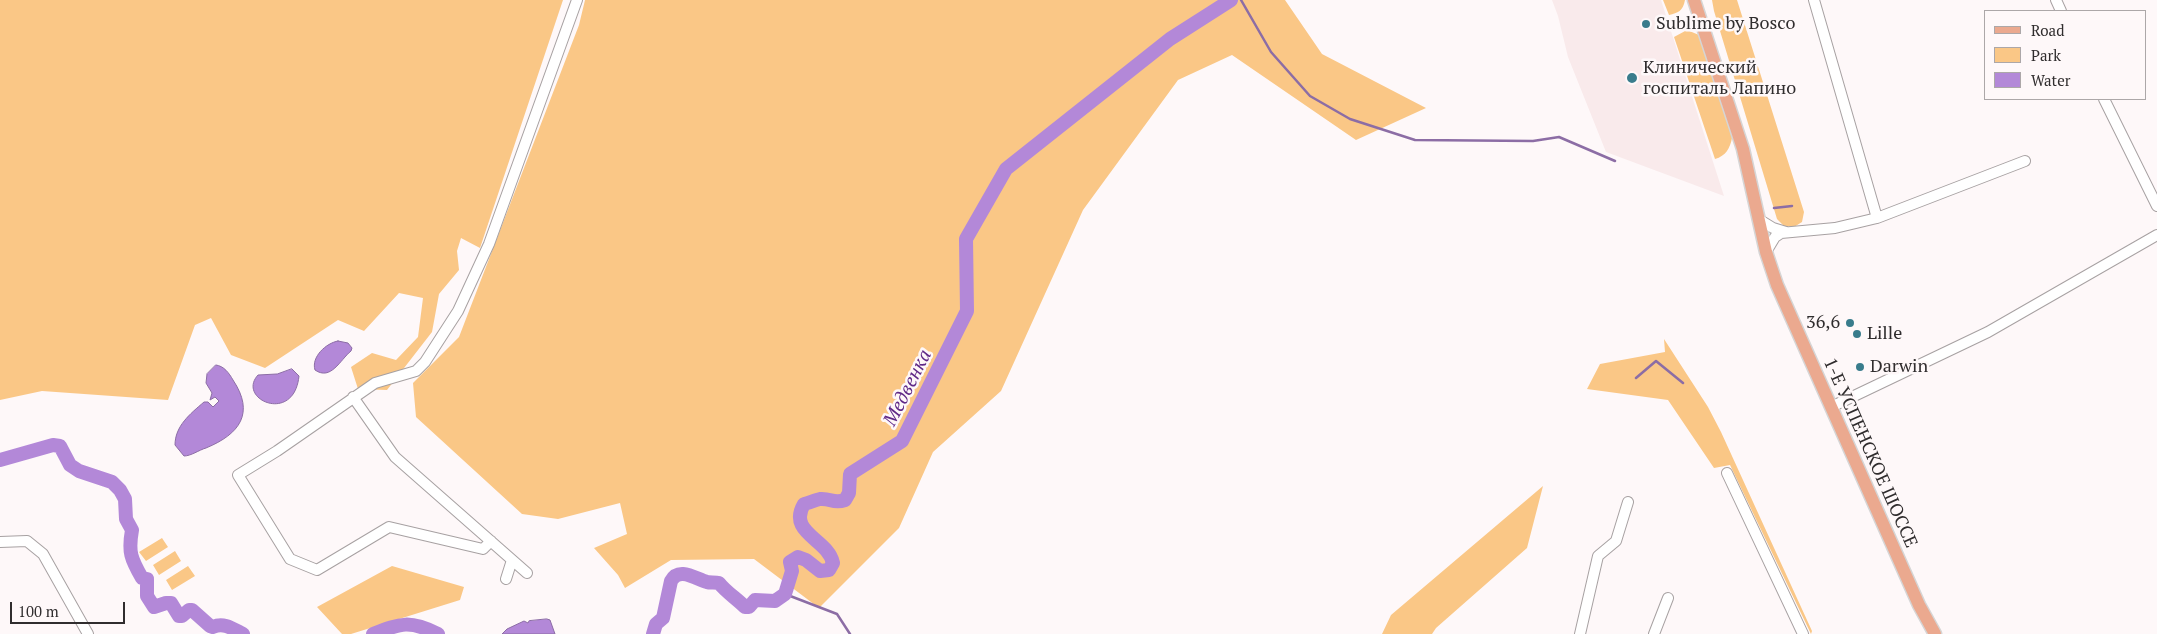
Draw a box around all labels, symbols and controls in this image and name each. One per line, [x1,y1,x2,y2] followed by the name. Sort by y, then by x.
[1984,10,2147,100] legend
[1656,13,1795,35] place label: Sublime by Bosco
[1640,18,1652,30] marker: Sublime by Bosco
[2031,20,2064,40] text: Road
[2031,45,2061,65] text: Park
[1643,57,1796,100] place label: Клинический госпиталь Лапино
[2031,70,2070,90] text: Water
[1625,71,1639,85] marker: Клинический госпиталь Лапино
[1806,312,1840,334] place label: 36,6
[1844,317,1856,329] marker: 36,6
[1867,323,1902,345] place label: Lille
[1851,328,1863,340] marker: Lille
[879,346,937,430] water label: Медвенка
[1818,355,1922,551] street label: 1-Е УСПЕНСКОЕ ШОССЕ
[1870,356,1928,378] place label: Darwin
[1854,361,1866,373] marker: Darwin
[12,592,128,624] scale bar
[18,601,59,621] text: 100 m

